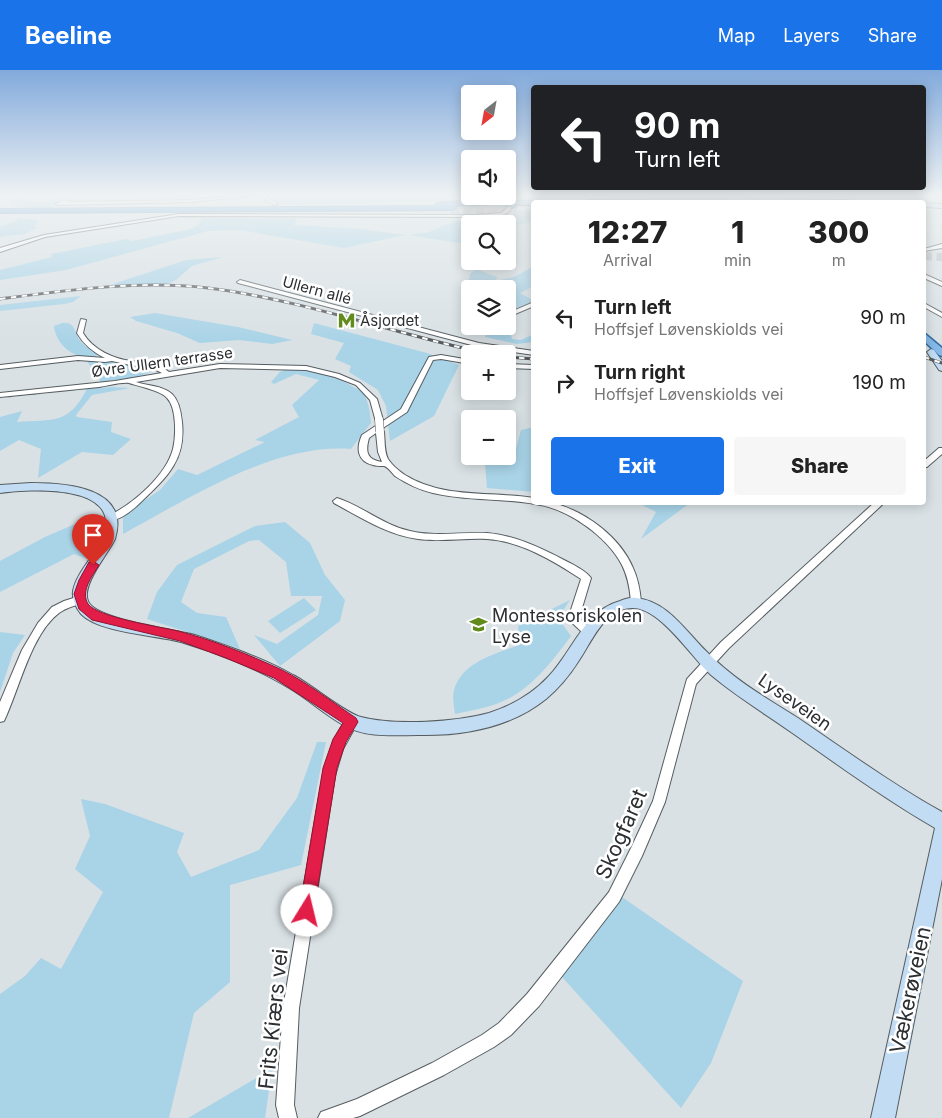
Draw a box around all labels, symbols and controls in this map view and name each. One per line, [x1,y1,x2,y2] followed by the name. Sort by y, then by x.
[25,21,112,50] text: Beeline
[718,25,755,46] text: Map
[783,25,840,46] text: Layers
[868,25,917,46] text: Share
[461,85,516,140] north arrow
[461,85,516,465] map controls
[634,104,721,146] text: 90 m
[551,105,616,170] icon: left
[634,146,720,172] text: Turn left
[461,150,516,205] button: sound
[588,214,667,250] text: 12:27
[731,214,744,250] text: 1
[808,214,869,250] text: 300
[461,215,516,270] button: search
[603,250,652,270] text: Arrival
[724,250,751,270] text: min
[832,250,846,270] text: m
[280,272,354,308] street label: Ullern allé
[461,280,516,335] button: layers
[594,296,672,319] text: Turn left
[551,304,579,332] icon: left
[860,306,906,329] text: 90 m
[336,310,356,330] metro station icon: Åsjordet
[360,311,419,330] place label: Åsjordet
[594,319,783,339] text: Hoffsjef Løvenskiolds vei
[90,343,234,381] street label: Øvre Ullern terrasse
[461,345,516,400] button: +
[594,361,685,384] text: Turn right
[551,369,579,397] icon: right
[853,371,906,394] text: 190 m
[594,384,783,404] text: Hoffsjef Løvenskiolds vei
[461,410,516,465] button: −
[551,437,724,495] button: Exit
[734,437,906,495] button: Share
[72,514,114,565] pin
[79,521,107,549] icon: arrive
[492,605,642,647] place label: Montessoriskolen Lyse
[468,615,488,635] school or university icon: Montessoriskolen Lyse
[754,669,836,735] street label: Lyseveien
[590,785,652,883] street label: Skogfaret
[280,884,332,936] position arrow
[884,924,936,1056] street label: Vækerøveien
[253,947,293,1091] street label: Frits Kiærs vei

